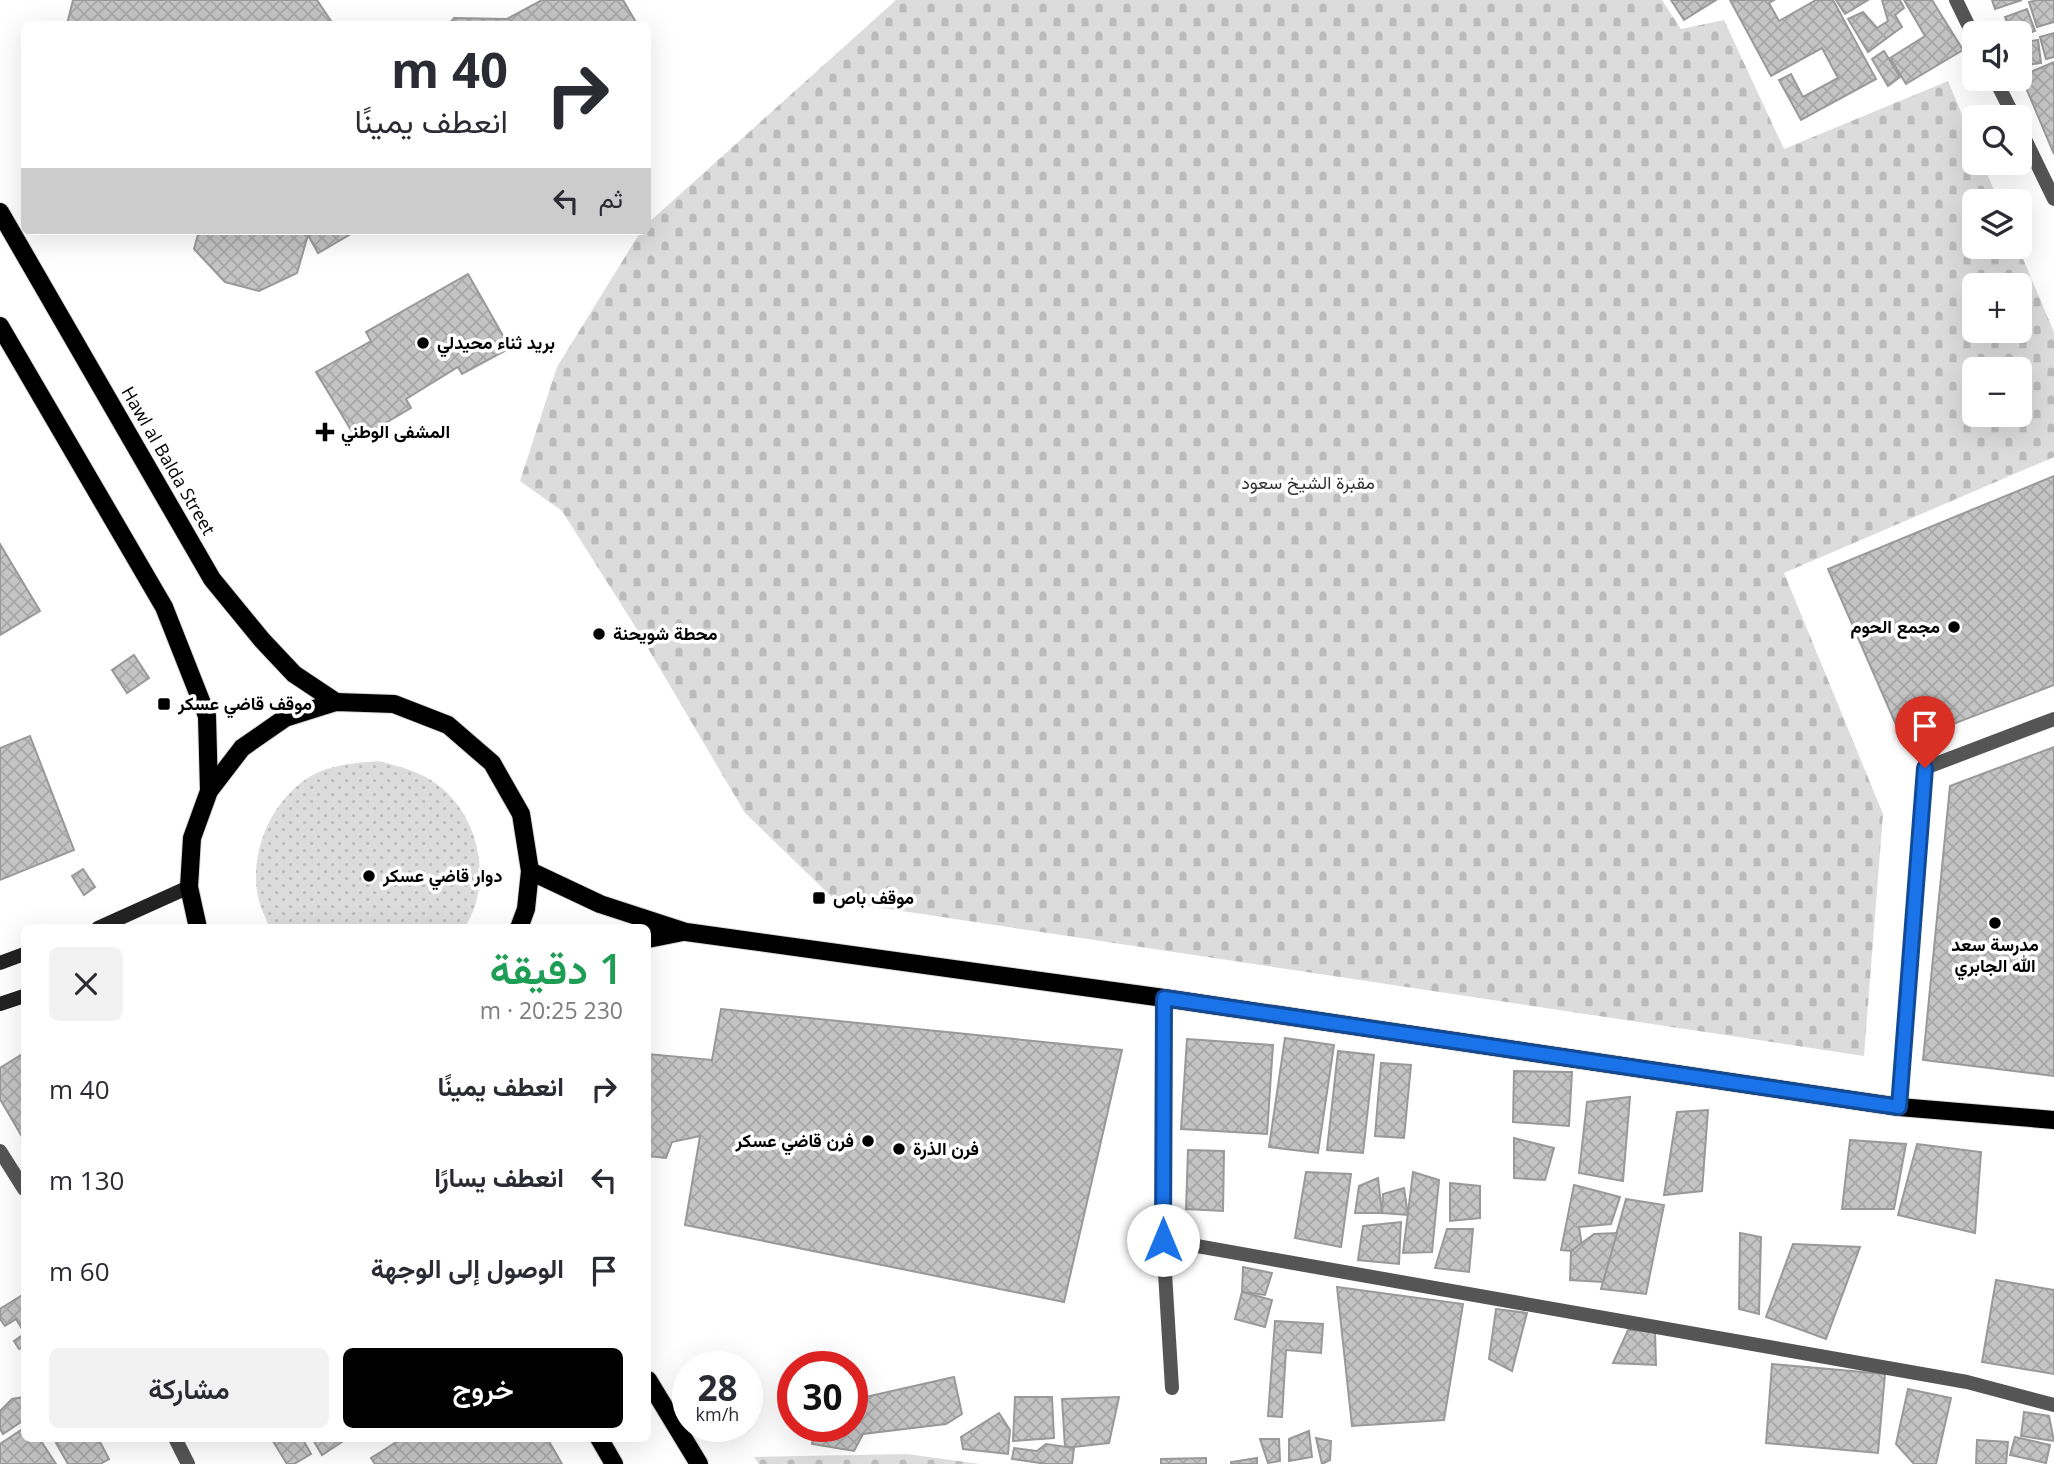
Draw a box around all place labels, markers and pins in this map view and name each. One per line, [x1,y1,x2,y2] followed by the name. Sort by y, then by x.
[437,330,555,358] place label: بريد ثناء محيدلي
[415,335,431,351] marker: بريد ثناء محيدلي
[341,419,450,447] place label: المشفى الوطني
[315,422,335,442] marker: المشفى الوطني
[1850,614,1940,639] place label: مجمع الحوم
[1946,619,1962,635] marker: مجمع الحوم
[613,621,718,645] place label: محطة شويحنة
[591,626,607,642] marker: محطة شويحنة
[177,691,312,719] place label: موقف قاضي عسكر
[156,696,172,712] marker: موقف قاضي عسكر
[1895,696,1955,768] pin
[382,863,502,891] place label: دوار قاضي عسكر
[361,868,377,884] marker: دوار قاضي عسكر
[833,885,914,909] place label: موقف باص
[811,890,827,906] marker: موقف باص
[1987,915,2003,931] marker: مدرسة سعد الله الجابري
[1951,932,2039,981] place label: مدرسة سعد الله الجابري
[735,1128,854,1156] place label: فرن قاضي عسكر
[860,1133,876,1149] marker: فرن قاضي عسكر
[913,1136,979,1160] place label: فرن الذرة
[891,1141,907,1157] marker: فرن الذرة

